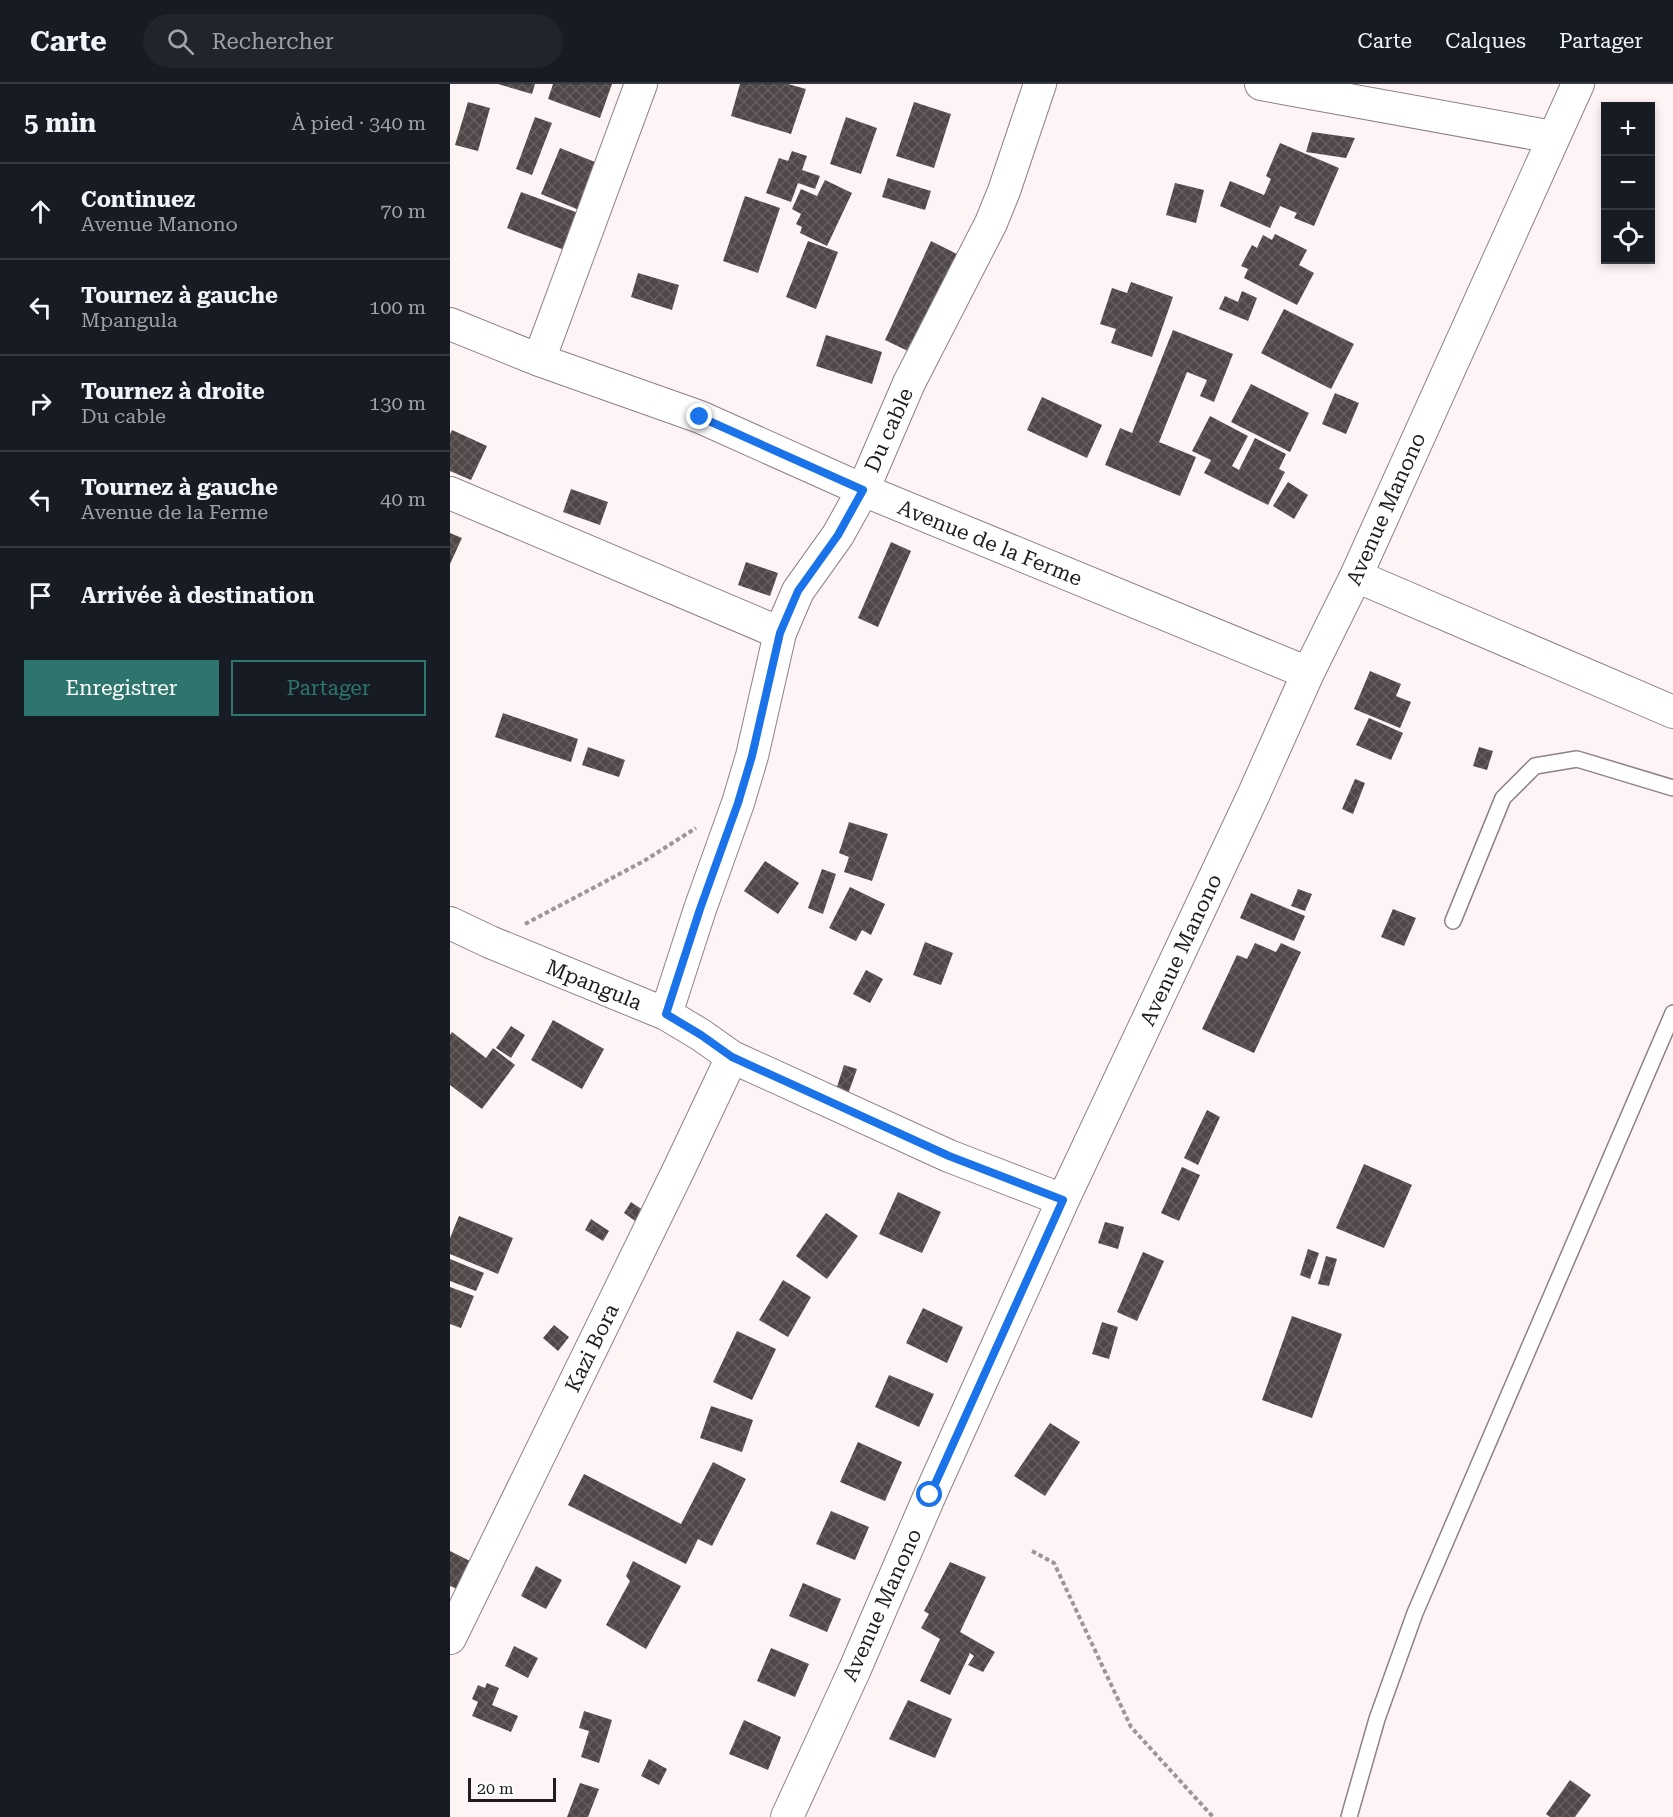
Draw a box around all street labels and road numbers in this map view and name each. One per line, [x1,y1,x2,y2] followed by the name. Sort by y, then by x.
[860,384,918,476] street label: Du cable
[1342,429,1430,589] street label: Avenue Manono
[894,495,1086,591] street label: Avenue de la Ferme
[1135,870,1227,1030] street label: Avenue Manono
[543,955,646,1015] street label: Mpangula
[560,1299,624,1396] street label: Kazi Bora
[838,1525,926,1685] street label: Avenue Manono

